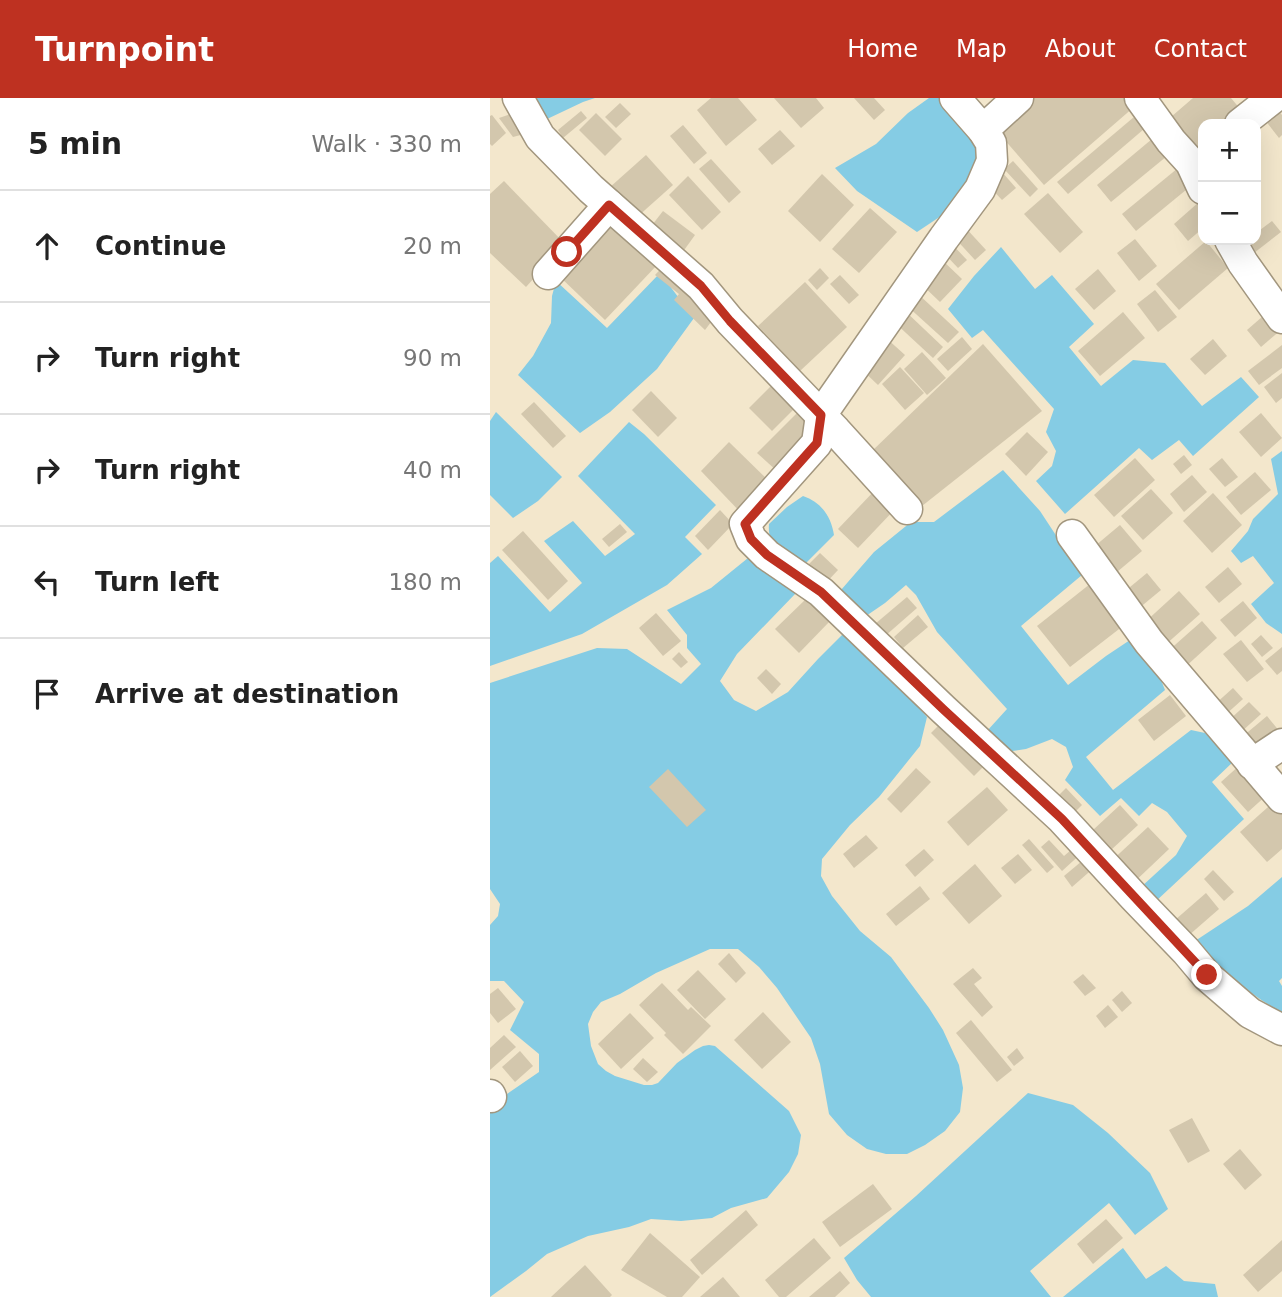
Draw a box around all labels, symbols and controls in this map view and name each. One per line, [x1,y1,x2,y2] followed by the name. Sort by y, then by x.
[35,30,214,69] text: Turnpoint
[847,35,918,63] text: Home
[956,35,1007,63] text: Map
[1045,35,1116,63] text: About
[1154,35,1247,63] text: Contact
[1198,119,1261,245] map controls
[1198,119,1261,182] button: +
[28,126,122,161] text: 5 min
[311,131,462,157] text: Walk · 330 m
[1198,182,1261,245] button: −
[28,227,66,265] icon: ahead
[95,231,226,261] text: Continue
[403,233,462,259] text: 20 m
[551,236,582,267] route start
[28,339,66,377] icon: right
[95,343,240,373] text: Turn right
[403,345,462,371] text: 90 m
[28,451,66,489] icon: right
[95,455,240,485] text: Turn right
[403,457,462,483] text: 40 m
[28,563,66,601] icon: left
[95,567,219,597] text: Turn left
[388,569,462,595] text: 180 m
[28,675,66,713] icon: arrive
[95,679,399,709] text: Arrive at destination
[1191,959,1222,990] route end

